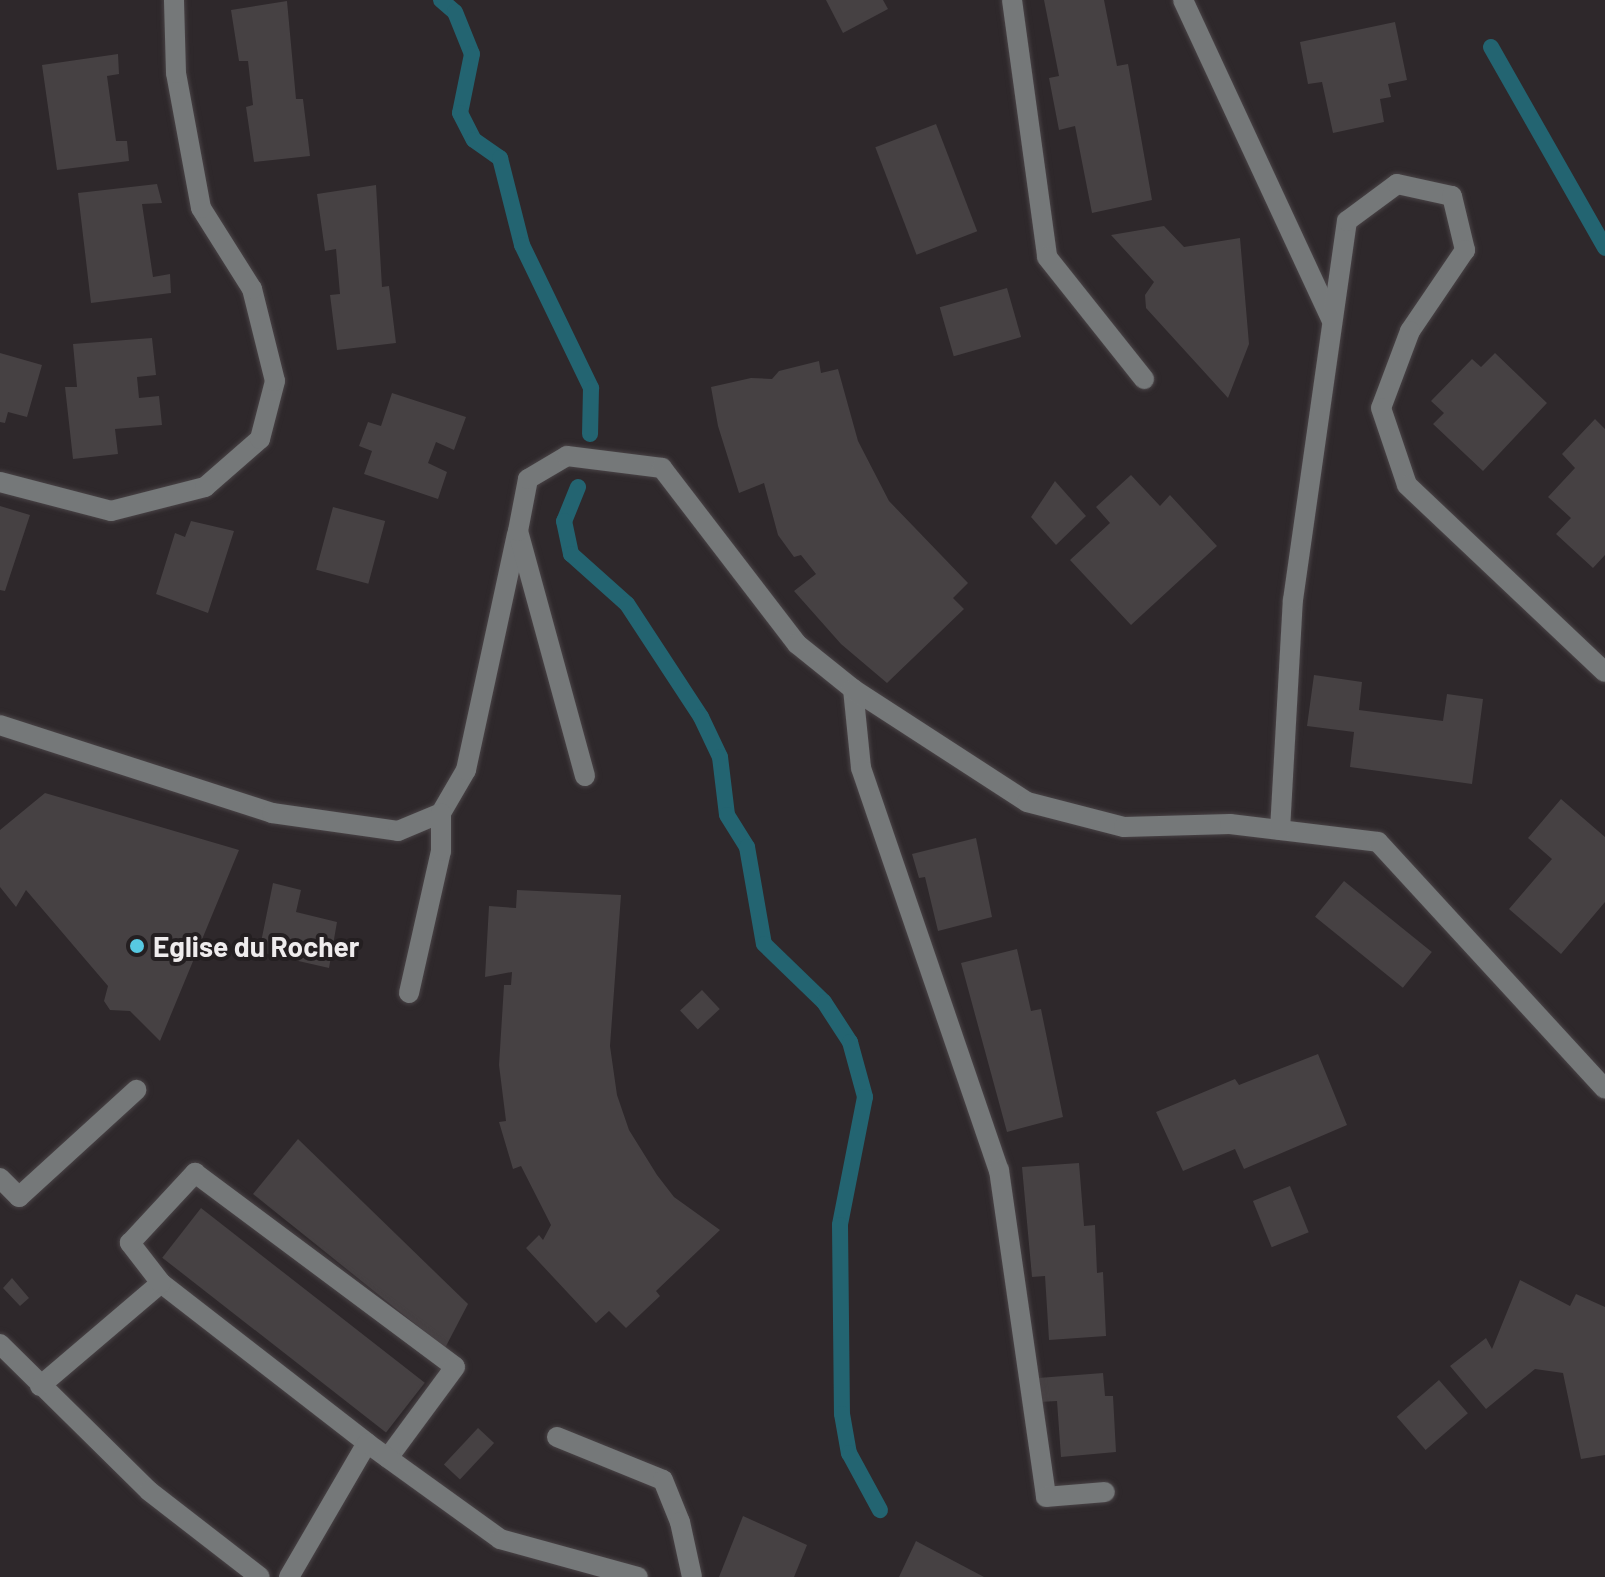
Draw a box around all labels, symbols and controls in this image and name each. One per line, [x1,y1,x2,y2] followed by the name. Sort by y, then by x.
[153,929,359,963] place label: Eglise du Rocher
[128,937,146,955] marker: Eglise du Rocher

